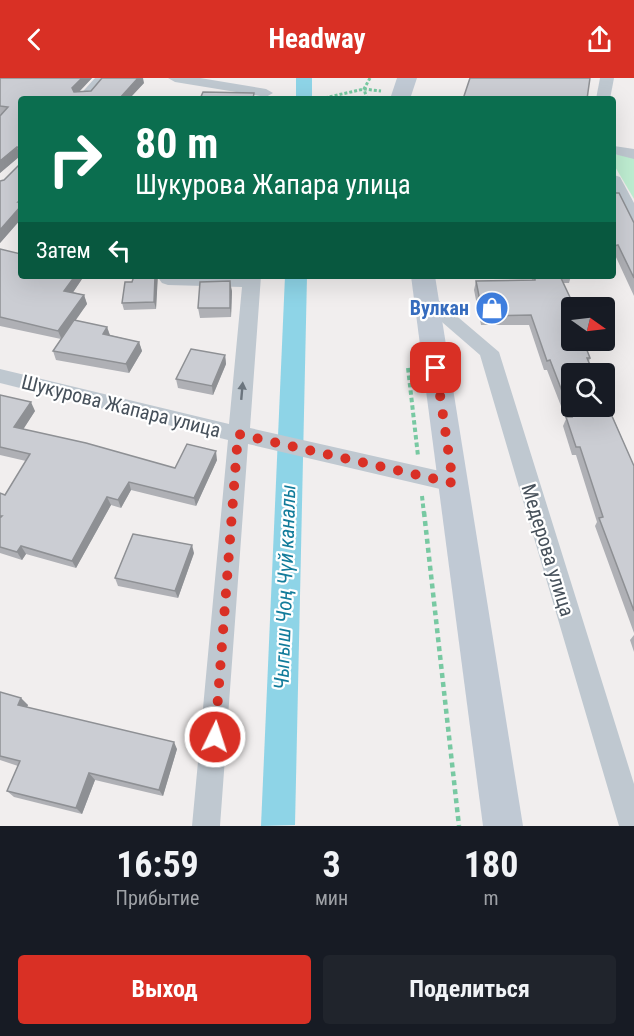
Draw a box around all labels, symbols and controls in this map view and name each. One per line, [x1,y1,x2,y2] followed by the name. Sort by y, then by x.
[18,23,51,56] icon: back
[268,23,366,55] text: Headway
[583,23,616,56] icon: share
[135,119,218,168] text: 80 m
[36,120,114,198] icon: right
[135,169,411,201] text: Шукурова Жапара улица
[103,234,136,267] icon: left
[36,238,91,263] text: Затем
[474,290,510,326] shop icon: Вулкан
[410,296,469,320] place label: Вулкан
[561,297,615,351] north arrow
[561,297,615,417] map controls
[410,342,461,393] pin
[419,351,452,384] icon: arrive
[561,363,615,417] button: search
[19,370,223,442] street label: Шукурова Жапара улица
[237,381,247,400] one-way arrow
[516,481,580,619] street label: Медерова улица
[269,484,301,690] water label: Чыгыш Чоң Чүй каналы
[183,705,247,769] position arrow
[116,844,199,886] text: 16:59
[322,844,341,886] text: 3
[464,844,518,886] text: 180
[116,886,199,910] text: Прибытие
[315,886,348,910] text: мин
[484,886,499,910] text: m
[18,955,311,1024] button: Выход
[323,955,616,1024] button: Поделиться

